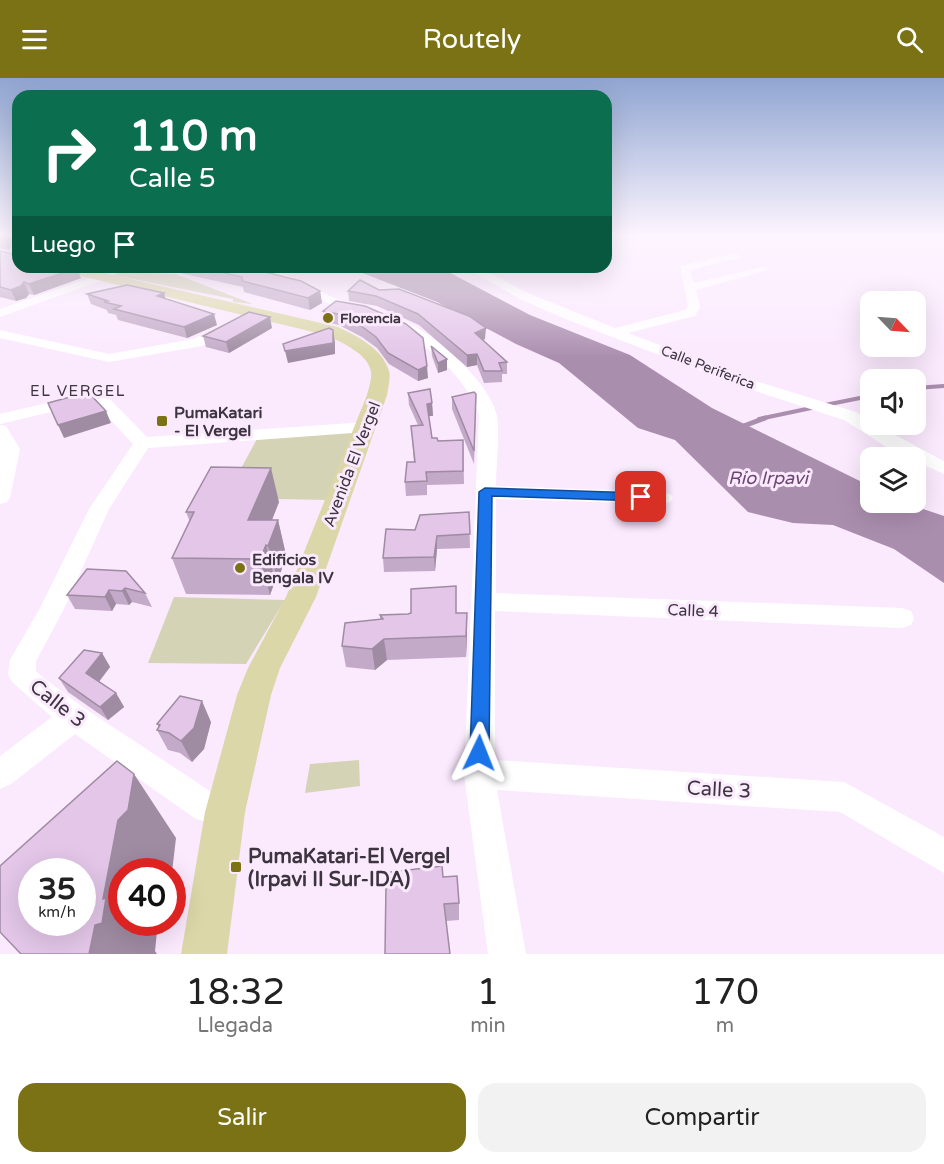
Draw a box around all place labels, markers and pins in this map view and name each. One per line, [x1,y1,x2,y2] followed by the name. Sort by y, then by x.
[340,310,401,327] place label: Florencia
[321,311,335,325] marker: Florencia
[174,403,263,441] place label: PumaKatari - El Vergel
[155,414,169,428] marker: PumaKatari - El Vergel
[615,471,666,522] pin
[252,550,335,588] place label: Edificios Bengala IV
[233,561,247,575] marker: Edificios Bengala IV
[248,845,450,892] place label: PumaKatari-El Vergel (Irpavi II Sur-IDA)
[229,860,243,874] marker: PumaKatari-El Vergel (Irpavi II Sur-IDA)

